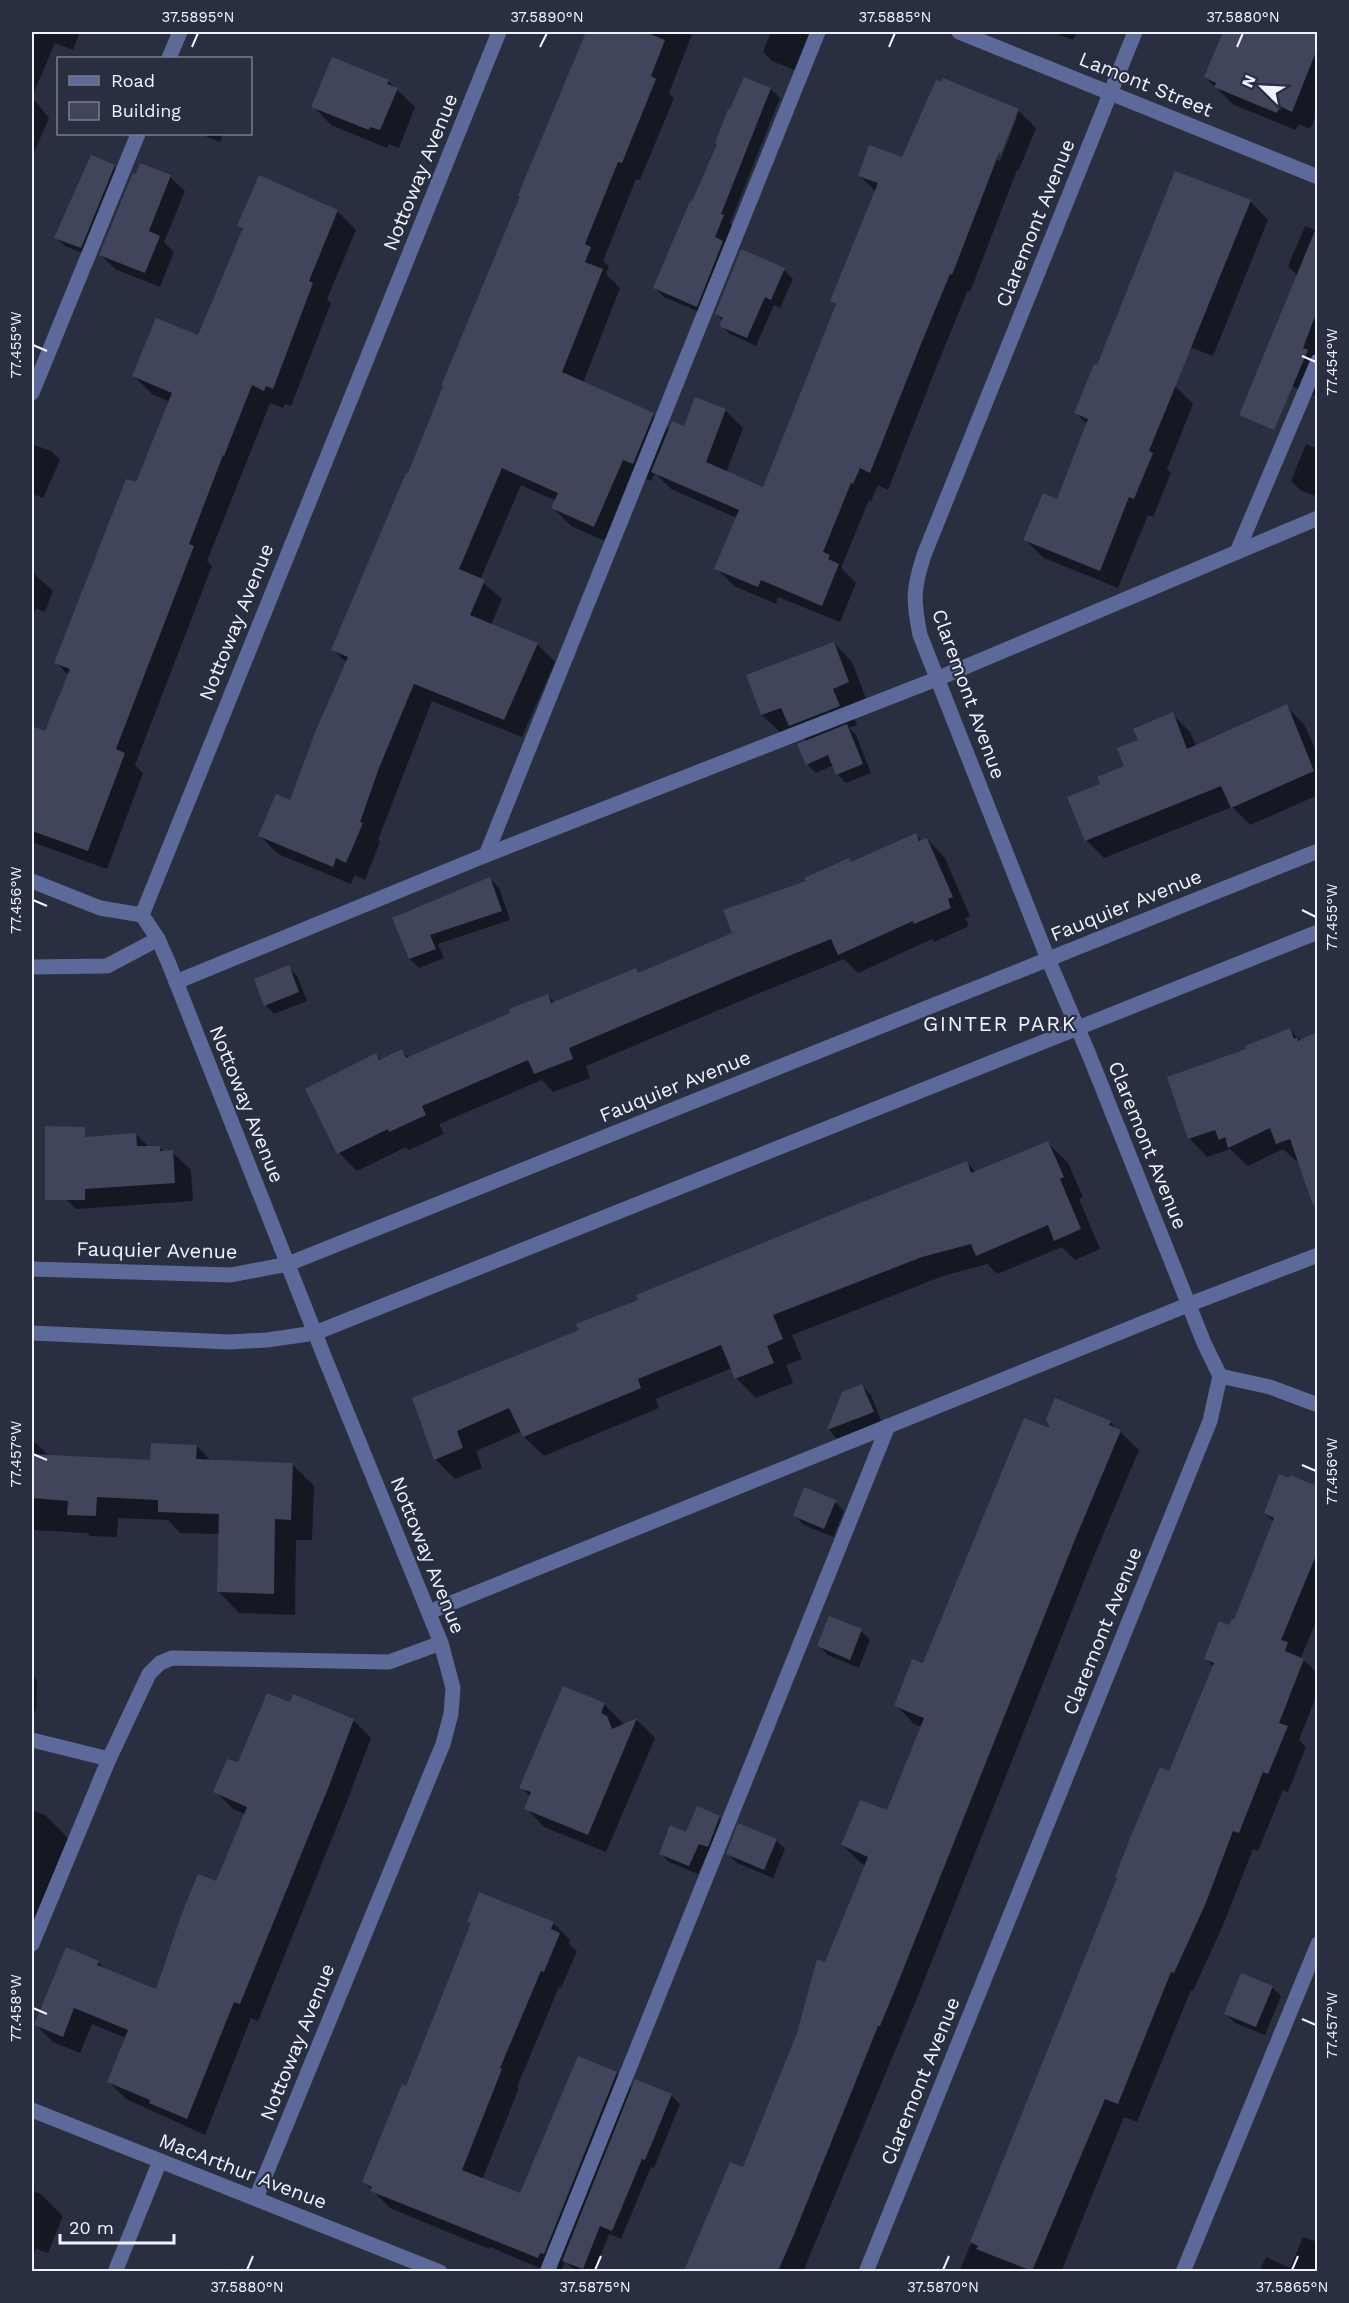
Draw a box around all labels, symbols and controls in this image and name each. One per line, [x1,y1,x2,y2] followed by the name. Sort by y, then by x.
[162,8,234,26] text: 37.5895°N
[510,8,584,26] text: 37.5890°N
[859,8,931,26] text: 37.5885°N
[1206,8,1280,26] text: 37.5880°N
[1076,46,1217,122] street label: Lamont Street
[57,57,252,135] legend
[1232,57,1292,117] north arrow
[111,70,155,91] text: Road
[1238,72,1260,90] text: N
[378,90,462,254] street label: Nottoway Avenue
[111,100,181,121] text: Building
[990,136,1080,310] street label: Claremont Avenue
[7,311,25,379] text: 77.455°W
[1323,328,1341,396] text: 77.454°W
[194,540,278,704] street label: Nottoway Avenue
[927,606,1011,782] street label: Claremont Avenue
[1047,864,1205,946] street label: Fauquier Avenue
[7,866,25,934] text: 77.456°W
[1323,883,1341,951] text: 77.455°W
[923,1011,1077,1036] district label: GINTER PARK
[205,1022,289,1186] street label: Nottoway Avenue
[596,1045,754,1127] street label: Fauquier Avenue
[1103,1058,1193,1232] street label: Claremont Avenue
[76,1237,238,1263] street label: Fauquier Avenue
[7,1421,25,1487] text: 77.457°W
[1323,1437,1341,1505] text: 77.456°W
[386,1473,470,1637] street label: Nottoway Avenue
[1057,1544,1147,1718] street label: Claremont Avenue
[255,1960,339,2124] street label: Nottoway Avenue
[7,1974,25,2042] text: 77.458°W
[1323,1992,1341,2058] text: 77.457°W
[875,1994,965,2168] street label: Claremont Avenue
[156,2128,330,2214] street label: MacArthur Avenue
[60,2207,174,2245] scale bar
[69,2217,114,2238] text: 20 m
[210,2278,284,2296] text: 37.5880°N
[559,2278,631,2296] text: 37.5875°N
[907,2278,979,2296] text: 37.5870°N
[1256,2278,1328,2296] text: 37.5865°N

